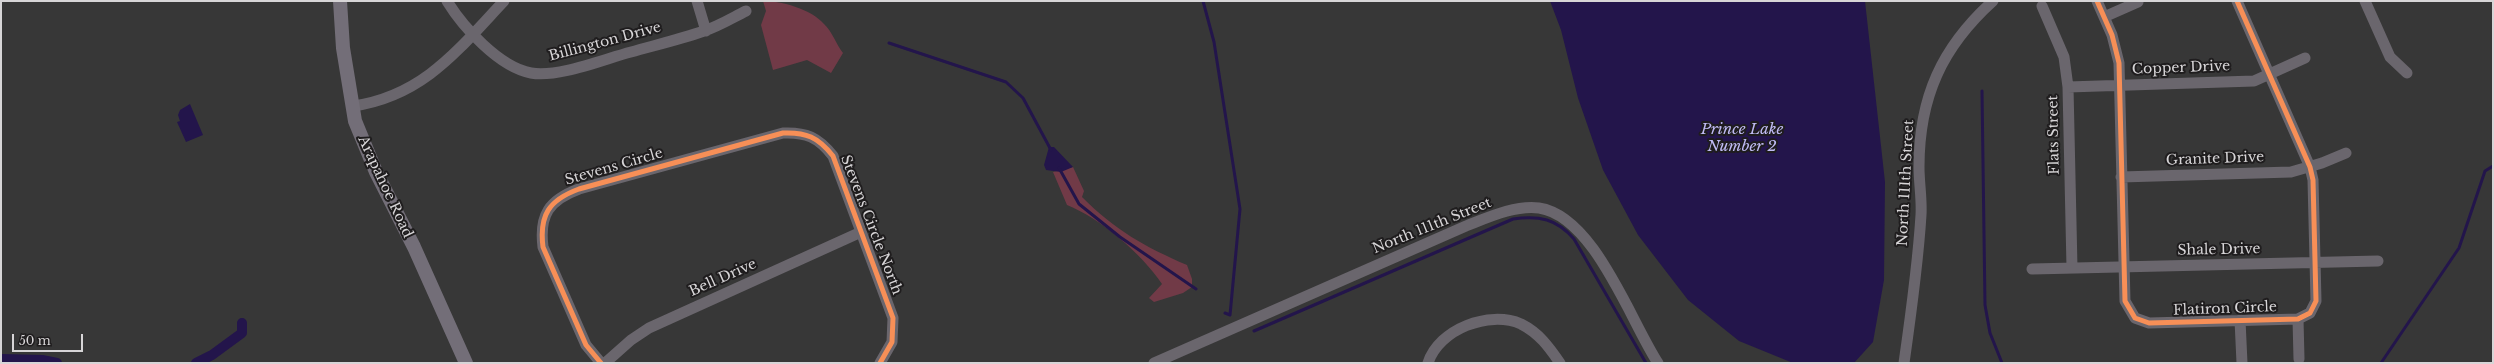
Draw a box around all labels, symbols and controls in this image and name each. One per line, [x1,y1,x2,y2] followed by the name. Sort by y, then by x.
[547,19,663,65] street label: Billington Drive
[2132,58,2230,78] street label: Copper Drive
[2045,95,2063,175] street label: Flats Street
[1894,119,1918,247] street label: North 111th Street
[1701,121,1783,156] water label: Prince Lake Number 2
[354,133,416,241] street label: Arapahoe Road
[563,145,665,189] street label: Stevens Circle
[2166,149,2264,169] street label: Granite Drive
[837,153,905,297] street label: Stevens Circle North
[1370,194,1494,258] street label: North 111th Street
[2177,241,2261,259] street label: Shale Drive
[687,256,759,300] street label: Bell Drive
[2173,299,2277,319] street label: Flatiron Circle
[14,326,85,352] scale bar
[19,333,51,348] text: 50 m

